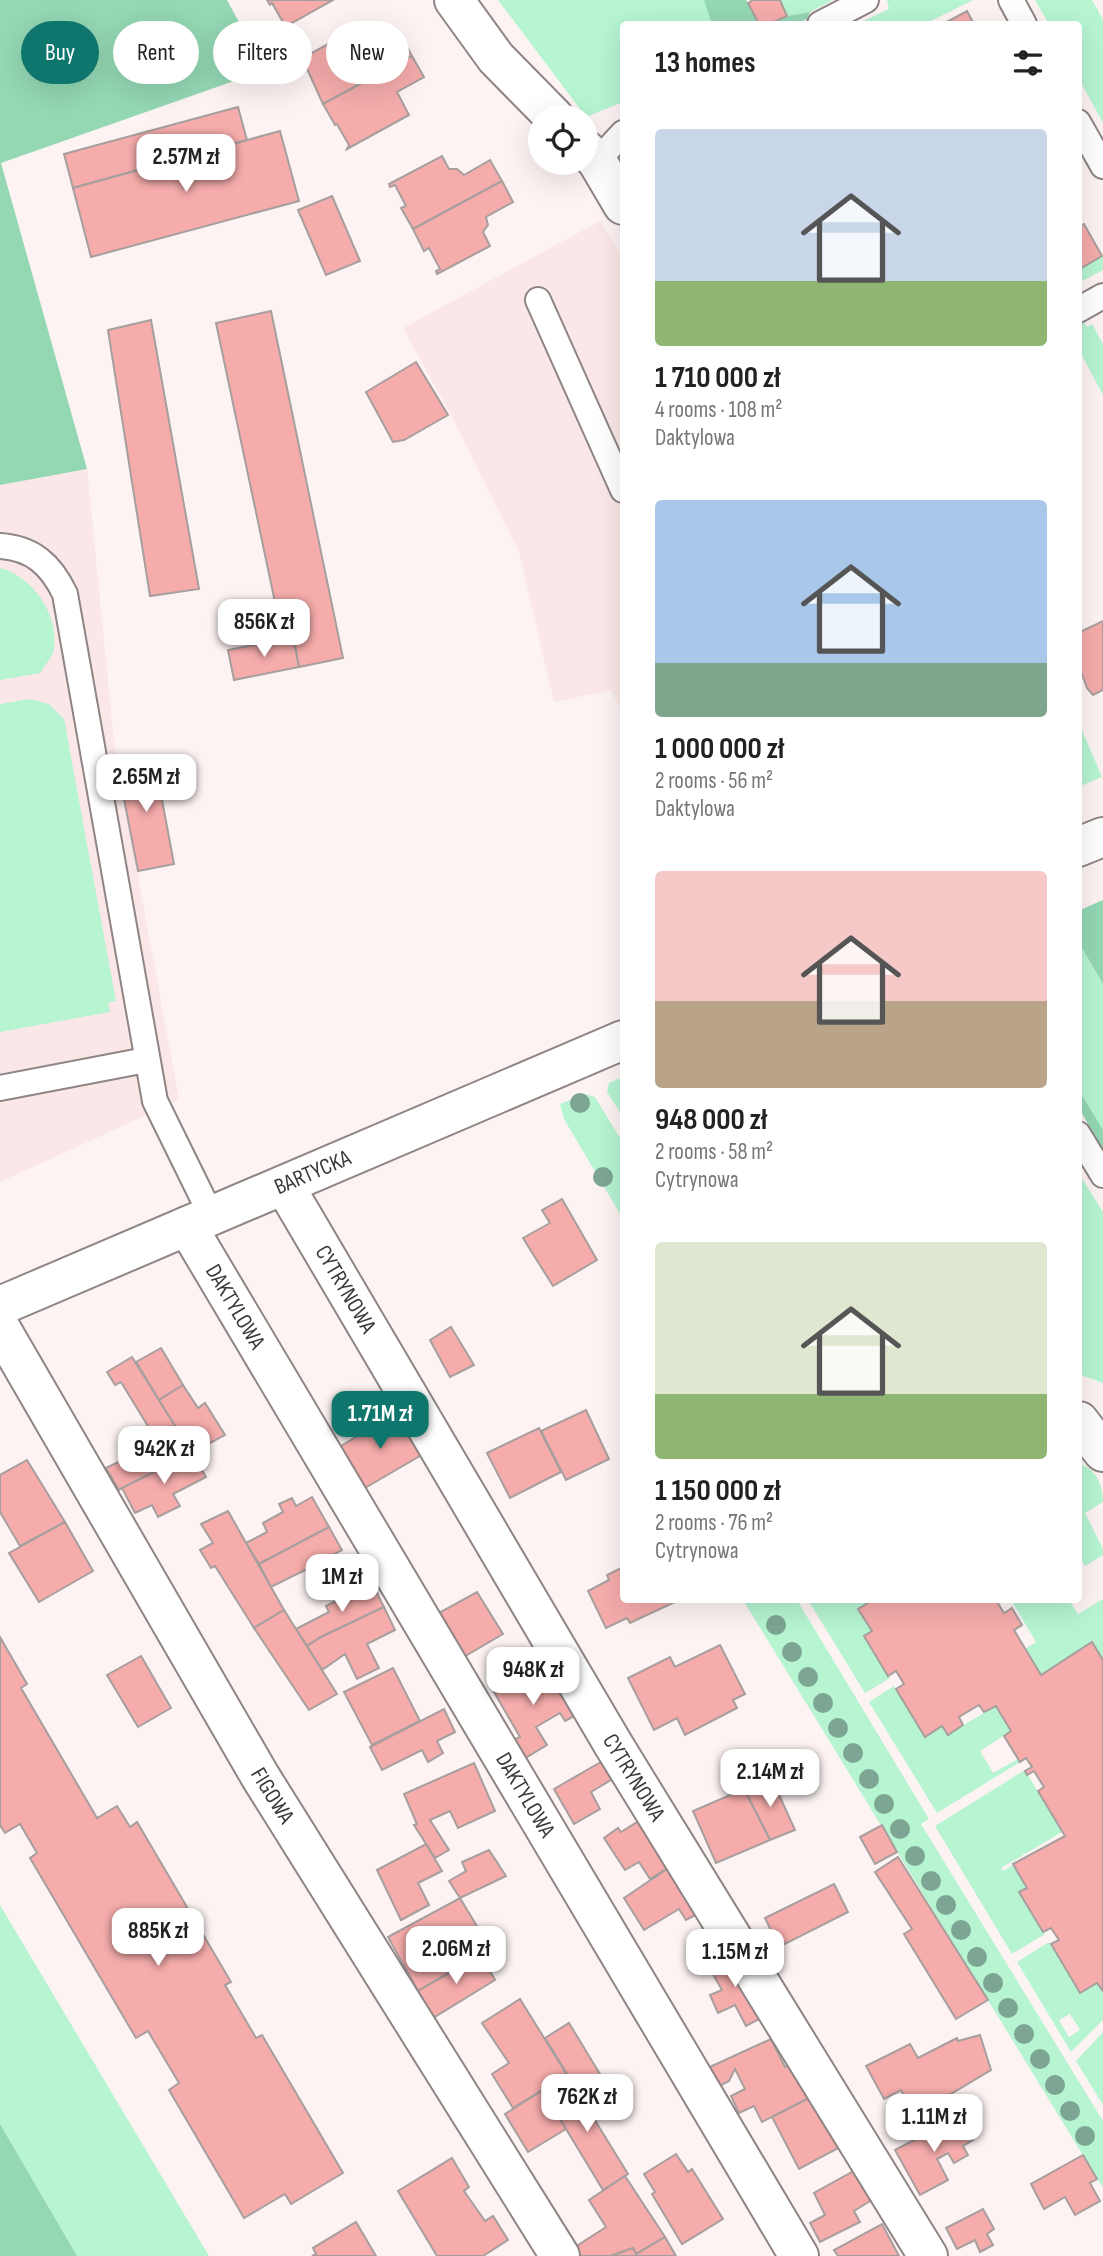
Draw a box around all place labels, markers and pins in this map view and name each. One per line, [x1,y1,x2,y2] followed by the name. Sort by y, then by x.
[114,134,258,194] pin: 2.57M zł
[199,600,329,659] pin: 856K zł
[74,754,218,814] pin: 2.65M zł
[308,1392,452,1451] pin: 1.71M zł
[99,1426,229,1486] pin: 942K zł
[293,1554,391,1614] pin: 1M zł
[468,1648,598,1707] pin: 948K zł
[698,1750,842,1809] pin: 2.14M zł
[93,1909,223,1968] pin: 885K zł
[384,1926,528,1986] pin: 2.06M zł
[663,1930,807,1989] pin: 1.15M zł
[522,2074,652,2134] pin: 762K zł
[862,2094,1006,2154] pin: 1.11M zł

